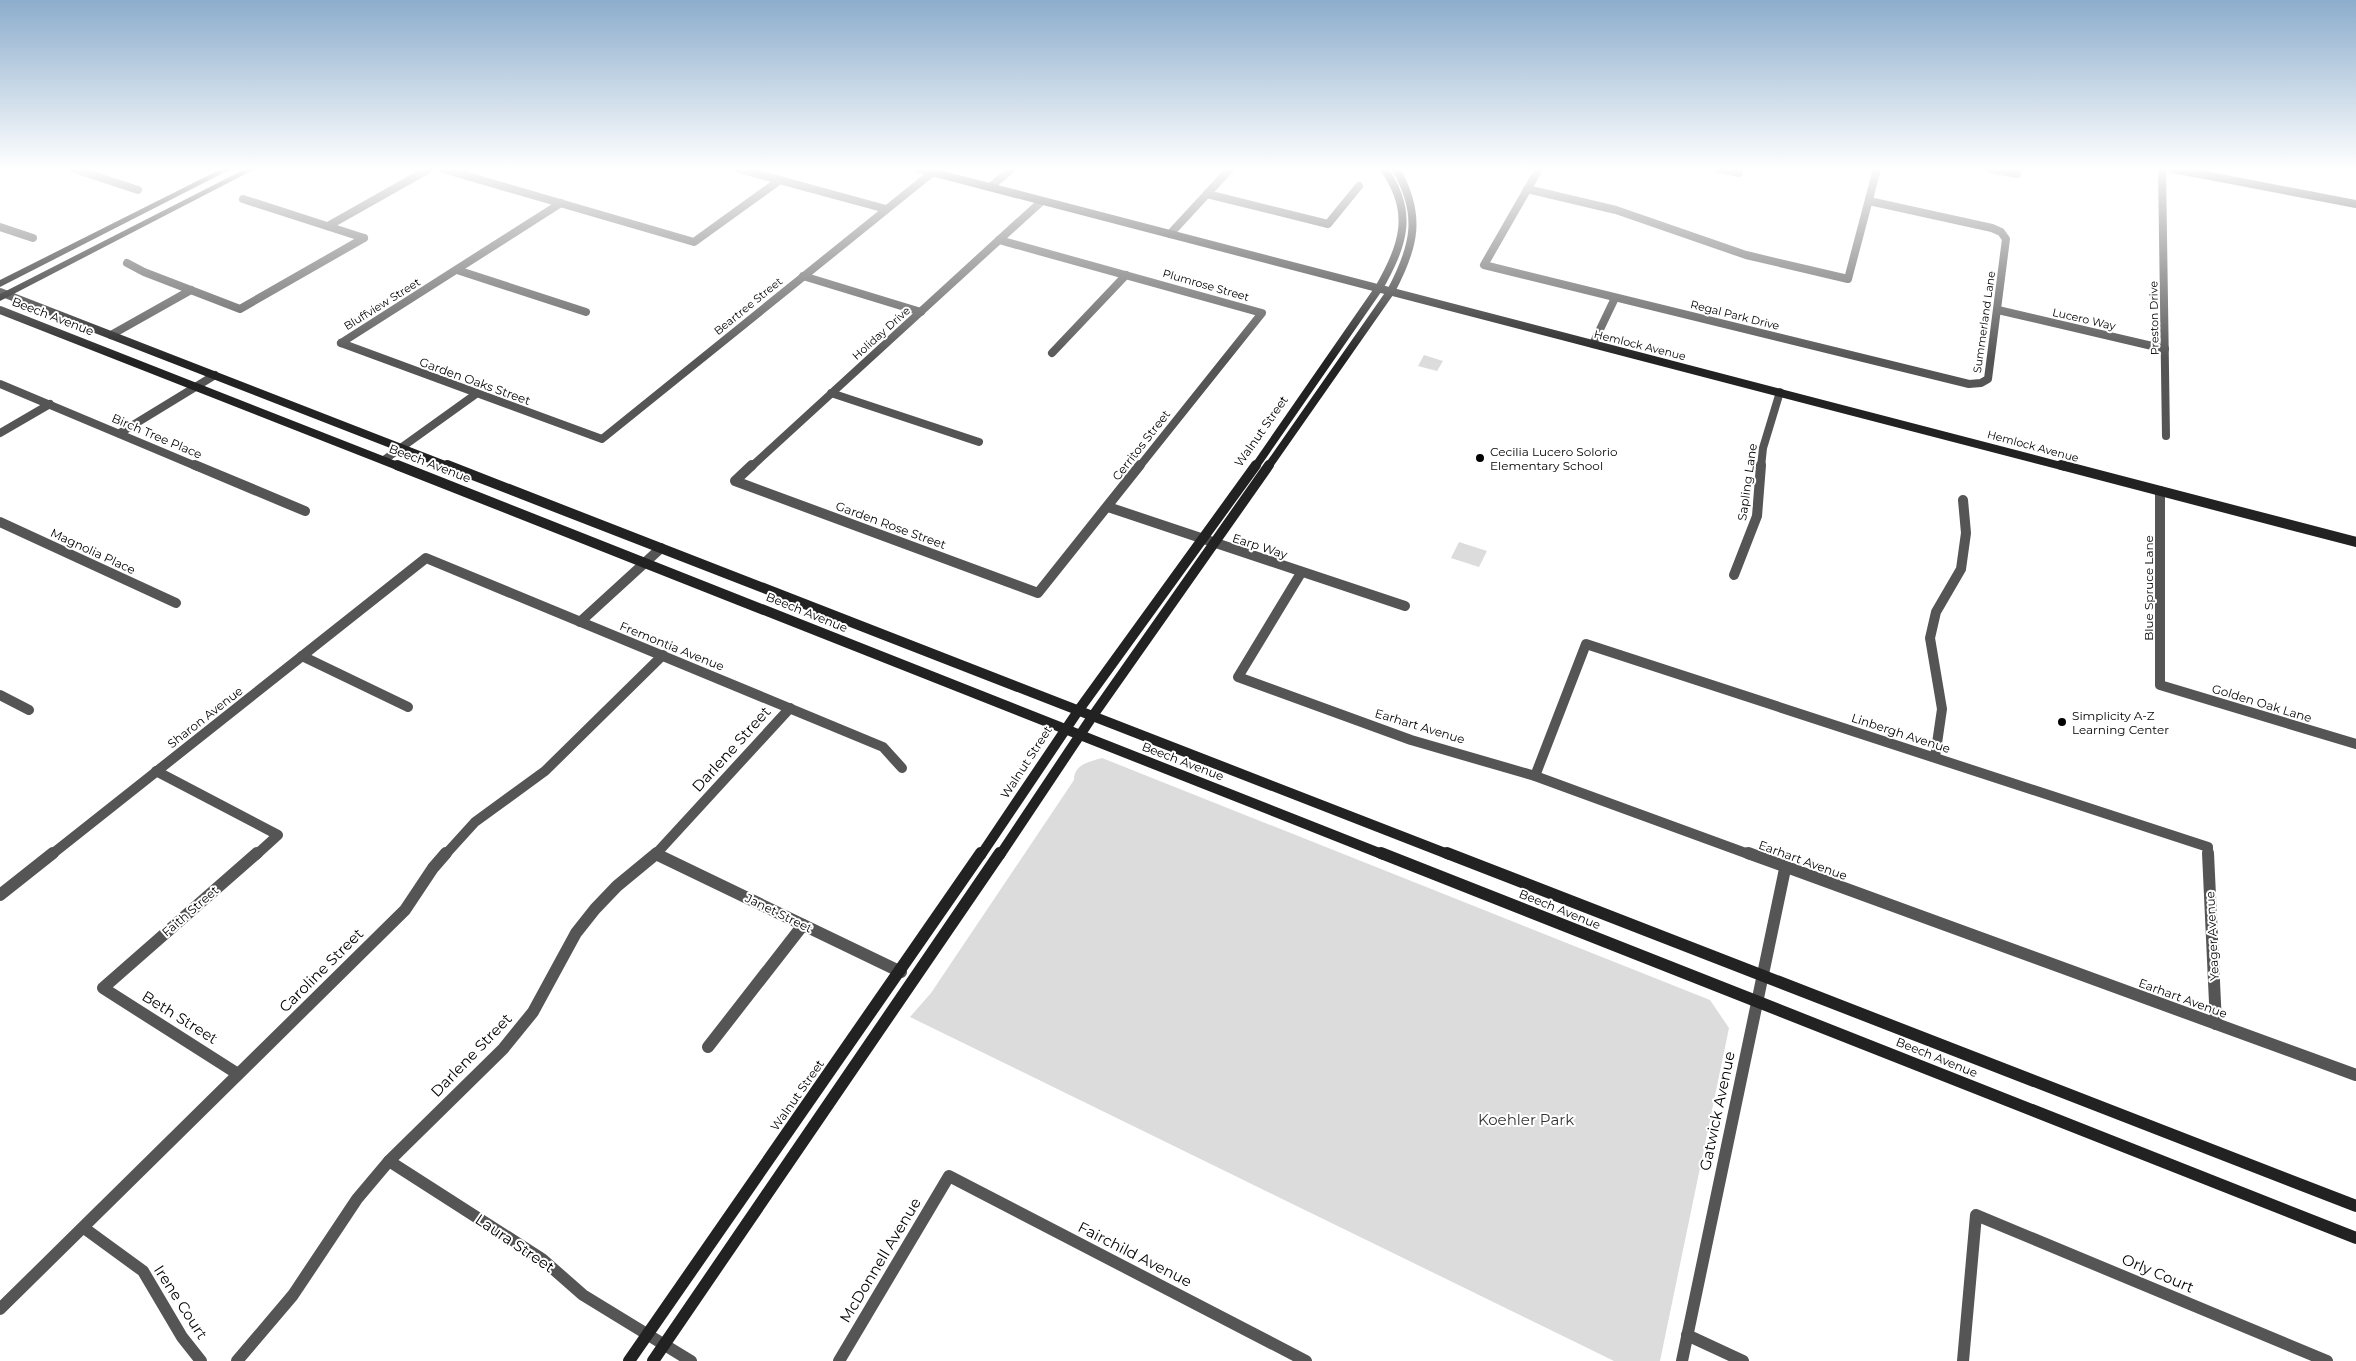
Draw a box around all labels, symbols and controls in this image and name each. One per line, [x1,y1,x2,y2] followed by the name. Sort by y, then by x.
[1161,266,1251,304] street label: Plumrose Street
[1970,270,1998,374] street label: Summerland Lane
[711,274,785,338] street label: Beartree Street
[341,275,423,333] street label: Bluffview Street
[2146,280,2162,355] street label: Preston Drive
[10,293,96,339] street label: Beech Avenue
[1689,297,1781,333] street label: Regal Park Drive
[849,303,913,363] street label: Holiday Drive
[2051,305,2117,333] street label: Lucero Way
[1593,327,1688,363] street label: Hemlock Avenue
[417,354,533,408] street label: Garden Oaks Street
[1231,392,1291,469] street label: Walnut Street
[1109,407,1173,483] street label: Cerritos Street
[110,410,204,462] street label: Birch Tree Place
[1986,427,2081,465] street label: Hemlock Avenue
[387,440,473,486] street label: Beech Avenue
[1734,442,1760,522] street label: Sapling Lane
[1490,444,1617,473] place label: Cecilia Lucero Solorio Elementary School
[1474,452,1486,464] marker: Cecilia Lucero Solorio Elementary School
[834,498,948,552] street label: Garden Rose Street
[48,525,138,577] street label: Magnolia Place
[1231,530,1290,562] street label: Earp Way
[2141,535,2156,641] street label: Blue Spruce Lane
[764,589,850,635] street label: Beech Avenue
[618,618,726,674] street label: Fremontia Avenue
[2210,681,2314,725] street label: Golden Oak Lane
[164,683,246,751] street label: Sharon Avenue
[688,702,774,796] street label: Darlene Street
[1373,705,1467,747] street label: Earhart Avenue
[2072,708,2169,737] place label: Simplicity A-Z Learning Center
[1850,710,1952,756] street label: Linbergh Avenue
[2056,716,2068,728] marker: Simplicity A-Z Learning Center
[997,723,1055,801] street label: Walnut Street
[1140,738,1226,784] street label: Beech Avenue
[1757,837,1849,883] street label: Earhart Avenue
[159,882,221,940] street label: Faith Street
[1517,886,1603,932] street label: Beech Avenue
[742,890,815,936] street label: Janet Street
[2202,891,2222,981] street label: Yeager Avenue
[275,924,367,1016] street label: Caroline Street
[2137,975,2229,1021] street label: Earhart Avenue
[139,986,221,1048] street label: Beth Street
[426,1009,516,1101] street label: Darlene Street
[1894,1034,1980,1080] street label: Beech Avenue
[1695,1050,1739,1172] street label: Gatwick Avenue
[767,1056,827,1133] street label: Walnut Street
[1478,1110,1574,1129] park label: Koehler Park
[835,1194,925,1326] street label: McDonnell Avenue
[472,1210,558,1276] street label: Laura Street
[1075,1217,1195,1291] street label: Fairchild Avenue
[2119,1249,2197,1297] street label: Orly Court
[150,1261,212,1343] street label: Irene Court

